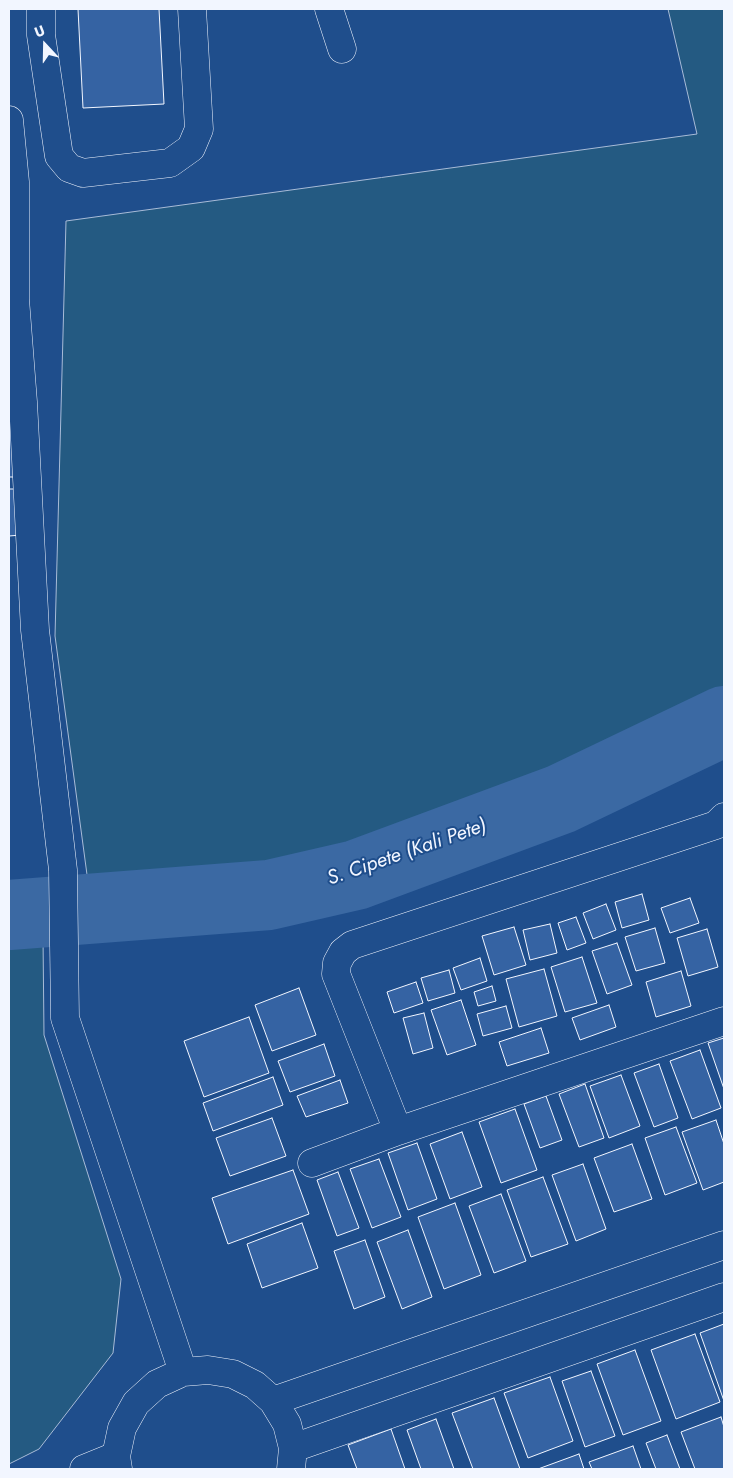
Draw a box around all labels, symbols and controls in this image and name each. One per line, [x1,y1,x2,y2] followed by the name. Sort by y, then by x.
[20,20,70,70] north arrow
[31,20,48,42] text: U
[324,814,490,892] water label: S. Cipete (Kali Pete)

